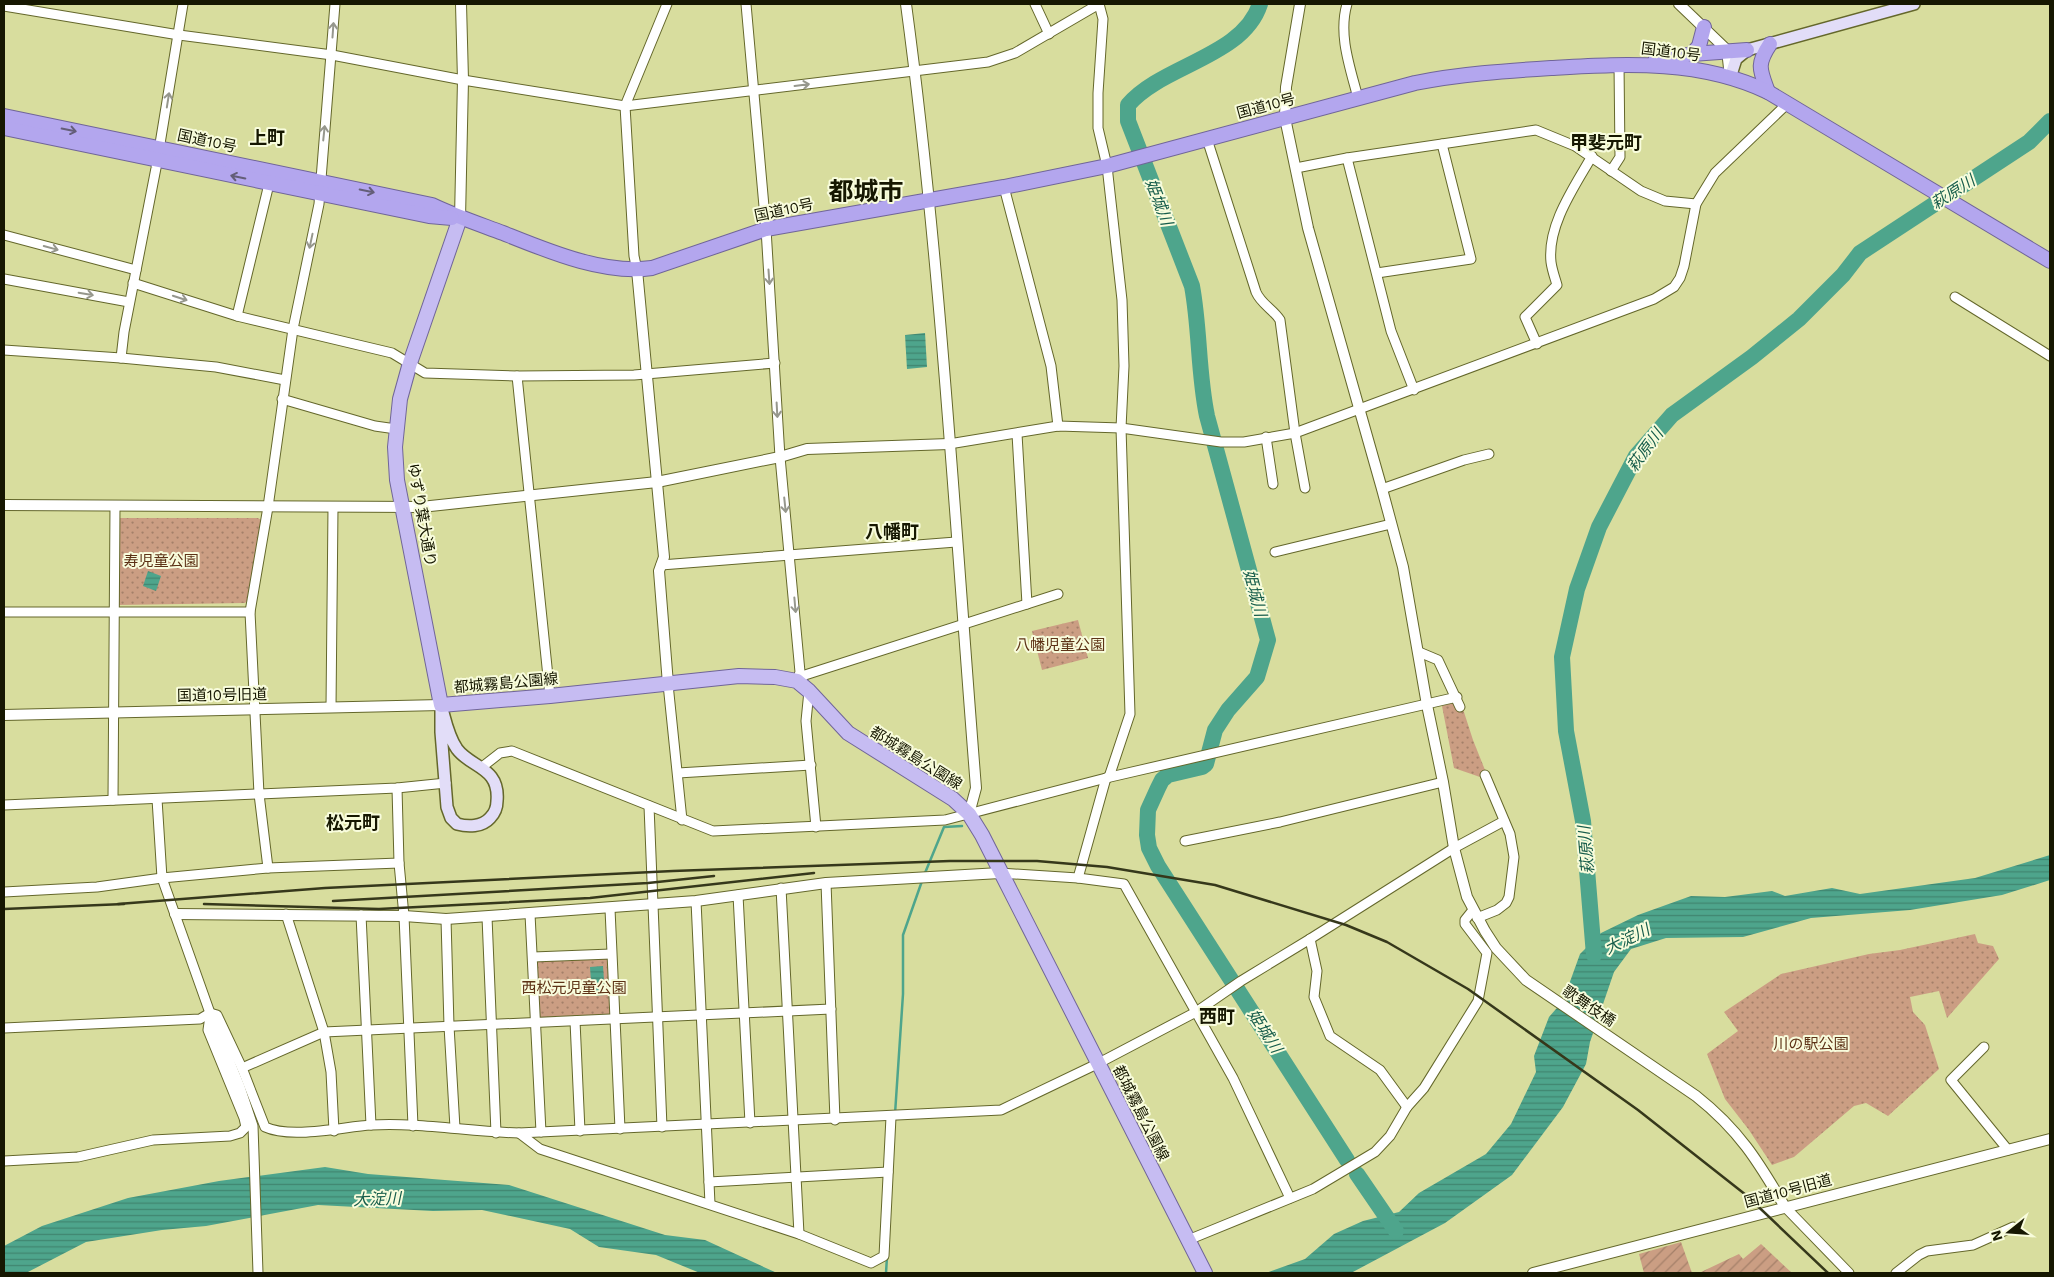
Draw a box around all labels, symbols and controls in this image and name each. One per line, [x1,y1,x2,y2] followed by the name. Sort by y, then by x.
[329,22,338,38] one-way arrow
[1640,39,1702,65] street label: 国道10号
[794,80,810,90] one-way arrow
[1235,90,1297,122] street label: 国道10号
[163,92,173,108] one-way arrow
[319,125,329,141] one-way arrow
[60,126,76,136] one-way arrow
[176,126,238,156] street label: 国道10号
[249,127,285,148] district label: 上町
[1570,132,1642,153] district label: 甲斐元町
[1928,170,1980,213] water label: 萩原川
[230,172,246,181] one-way arrow
[1142,176,1177,230] water label: 姫城川
[828,177,904,206] district label: 都城市
[359,187,375,197] one-way arrow
[753,195,815,225] street label: 国道10号
[306,232,315,248] one-way arrow
[42,243,58,253] one-way arrow
[765,269,774,285] one-way arrow
[78,290,94,299] one-way arrow
[171,294,187,303] one-way arrow
[773,401,782,417] one-way arrow
[1623,423,1668,475] water label: 萩原川
[404,462,440,568] street label: ゆずり葉大通り
[780,497,790,513] one-way arrow
[865,521,919,542] district label: 八幡町
[123,552,199,570] park label: 寿児童公園
[1240,567,1271,621] water label: 姫城川
[790,597,799,613] one-way arrow
[1015,636,1105,654] park label: 八幡児童公園
[453,669,559,697] street label: 都城霧島公園線
[177,685,267,705] street label: 国道10号旧道
[867,723,965,793] street label: 都城霧島公園線
[326,812,380,833] district label: 松元町
[1574,823,1598,875] water label: 萩原川
[1601,919,1655,958] water label: 大淀川
[521,979,627,997] park label: 西松元児童公園
[1559,982,1619,1030] street label: 歌舞伎橋
[1199,1006,1235,1027] district label: 西町
[1244,1006,1287,1058] water label: 姫城川
[1773,1035,1849,1053] park label: 川の駅公園
[1109,1062,1173,1164] street label: 都城霧島公園線
[1742,1171,1834,1211] street label: 国道10号旧道
[353,1189,403,1209] water label: 大淀川
[1984,1207,2034,1257] north arrow
[1987,1229,2006,1243] text: N

